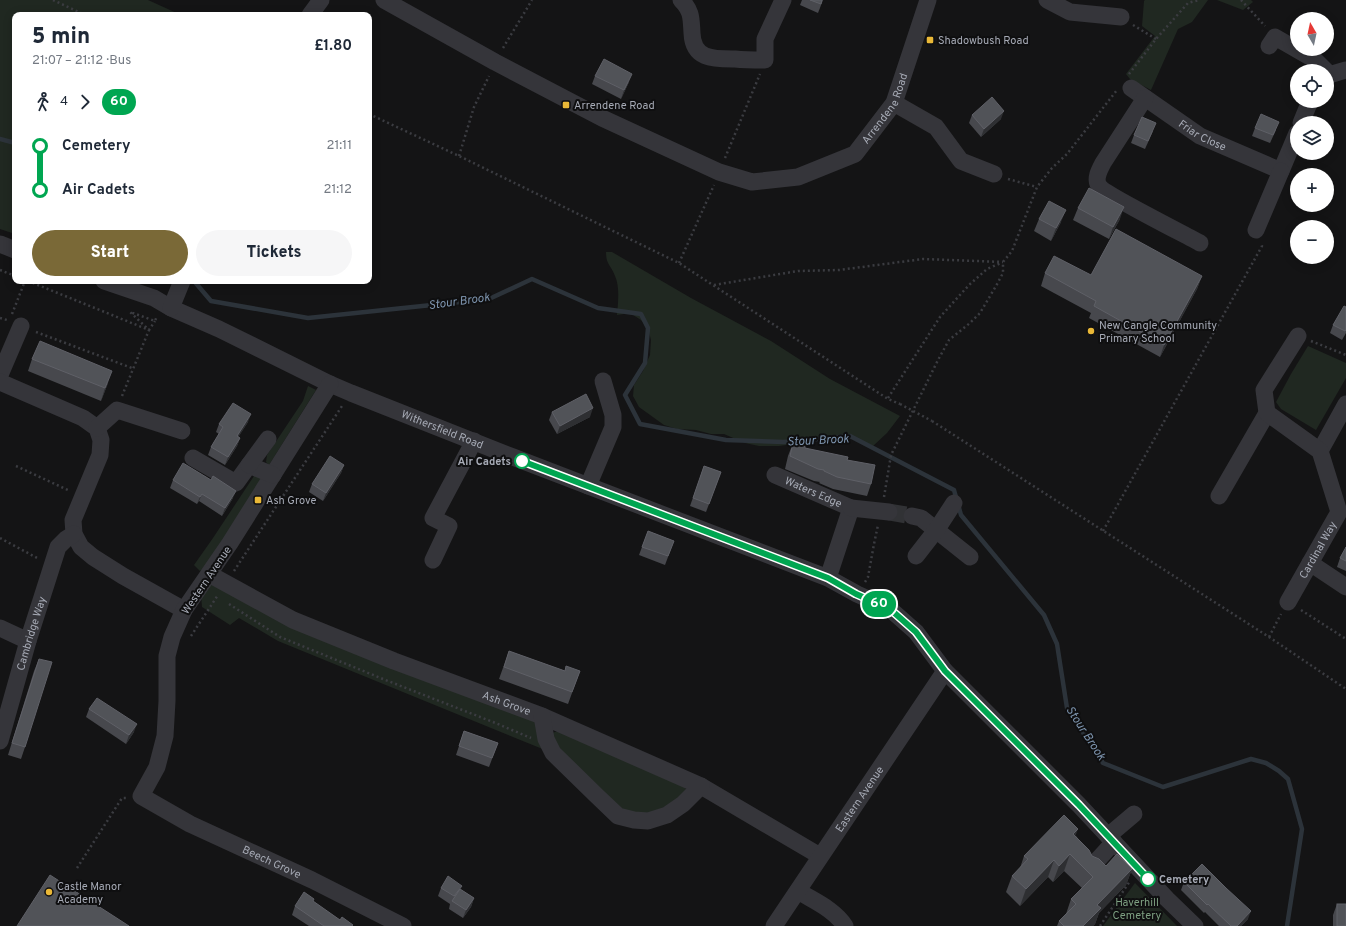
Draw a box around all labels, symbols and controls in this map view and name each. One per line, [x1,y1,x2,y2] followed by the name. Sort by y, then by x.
[1290,12,1334,56] north arrow
[1290,12,1334,264] map controls
[32,24,90,51] text: 5 min
[938,34,1029,48] place label: Shadowbush Road
[925,35,935,45] marker: Shadowbush Road
[314,37,352,56] text: £1.80
[32,53,131,69] text: 21:07 – 21:12 · Bus
[1290,64,1334,108] button: locate
[859,72,911,147] street label: Arrendene Road
[32,91,54,113] icon: walk
[74,91,96,113] icon: forward
[110,93,128,110] text: 60
[60,94,68,110] text: 4
[574,99,655,113] place label: Arrendene Road
[561,100,571,110] marker: Arrendene Road
[1290,116,1334,160] button: layers
[1176,117,1228,155] street label: Friar Close
[62,137,131,156] text: Cemetery
[327,138,352,154] text: 21:11
[1290,168,1334,212] button: +
[62,181,135,200] text: Air Cadets
[323,182,352,198] text: 21:12
[1290,220,1334,264] button: −
[32,230,188,276] button: Start
[196,230,352,276] button: Tickets
[427,290,492,314] water label: Stour Brook
[1099,319,1217,346] place label: New Cangle Community Primary School
[1086,326,1096,336] marker: New Cangle Community Primary School
[399,408,485,453] street label: Withersfield Road
[787,431,850,451] water label: Stour Brook
[514,453,530,469] marker: Air Cadets
[457,455,511,469] place label: Air Cadets
[782,474,844,511] street label: Waters Edge
[266,494,317,508] place label: Ash Grove
[253,495,263,505] marker: Ash Grove
[1297,519,1340,582] street label: Cardinal Way
[179,544,235,617] street label: Western Avenue
[861,591,897,617] line badge: 60
[14,595,50,672] street label: Cambridge Way
[870,595,888,612] text: 60
[480,688,533,719] street label: Ash Grove
[1062,703,1109,765] water label: Stour Brook
[833,764,887,835] street label: Eastern Avenue
[240,843,303,882] street label: Beech Grove
[1140,871,1156,887] marker: Cemetery
[1159,873,1209,887] place label: Cemetery
[57,880,122,907] place label: Castle Manor Academy
[44,887,54,897] marker: Castle Manor Academy
[1113,896,1162,923] park label: Haverhill Cemetery

